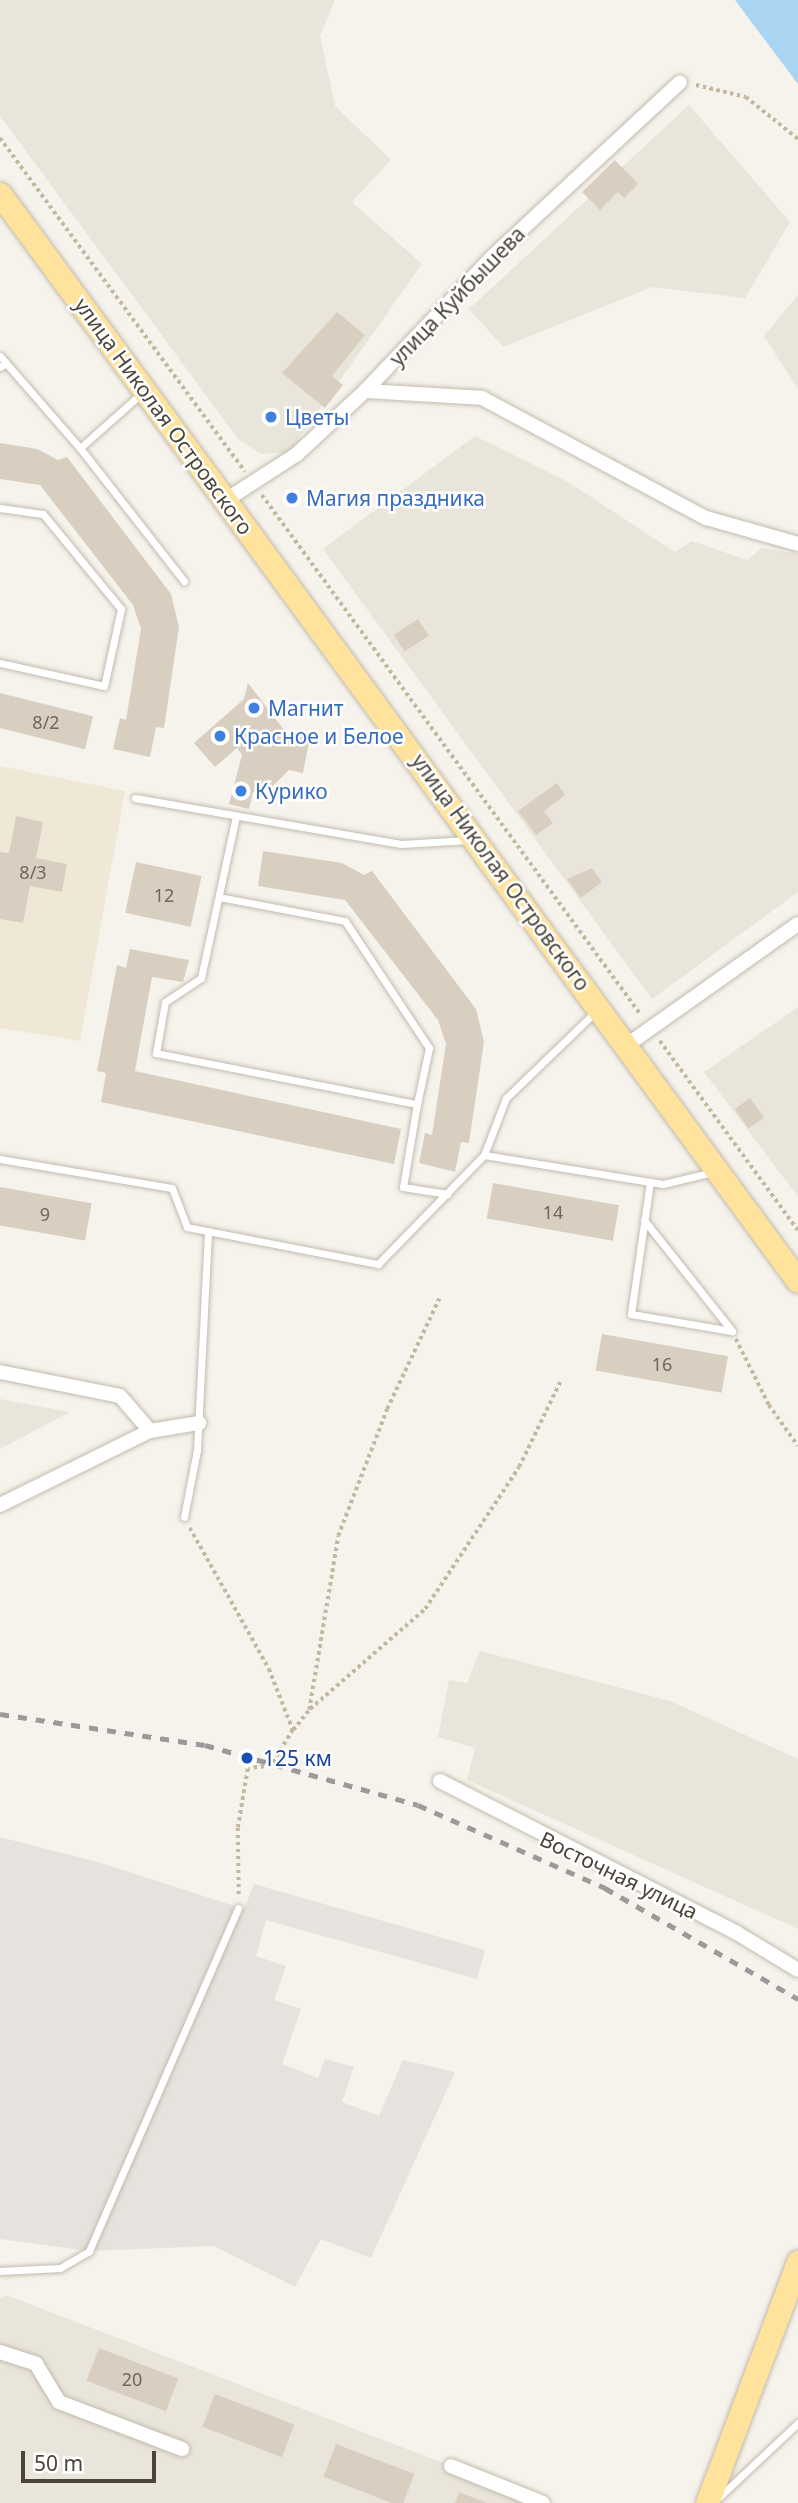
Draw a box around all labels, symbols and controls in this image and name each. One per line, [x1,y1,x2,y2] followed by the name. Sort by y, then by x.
[384,221,530,371] street label: улица Куйбышева
[70,293,258,539] street label: улица Николая Островского
[285,404,349,430] place label: Цветы
[263,409,279,425] marker: Цветы
[306,485,485,511] place label: Магия праздника
[284,490,300,506] marker: Магия праздника
[268,695,344,721] place label: Магнит
[246,700,262,716] marker: Магнит
[32,711,60,733] house number: 8/2
[234,723,404,749] place label: Красное и Белое
[212,728,228,744] marker: Красное и Белое
[407,749,595,995] street label: улица Николая Островского
[255,778,328,804] place label: Курико
[233,783,249,799] marker: Курико
[19,861,47,883] house number: 8/3
[154,884,174,906] house number: 12
[543,1201,563,1223] house number: 14
[40,1203,50,1225] house number: 9
[652,1353,672,1375] house number: 16
[263,1745,332,1771] place label: 125 км
[237,1748,257,1768] marker: 125 км
[536,1826,702,1924] street label: Восточная улица
[122,2368,142,2390] house number: 20
[24,2436,159,2480] scale bar
[34,2449,83,2477] text: 50 m

